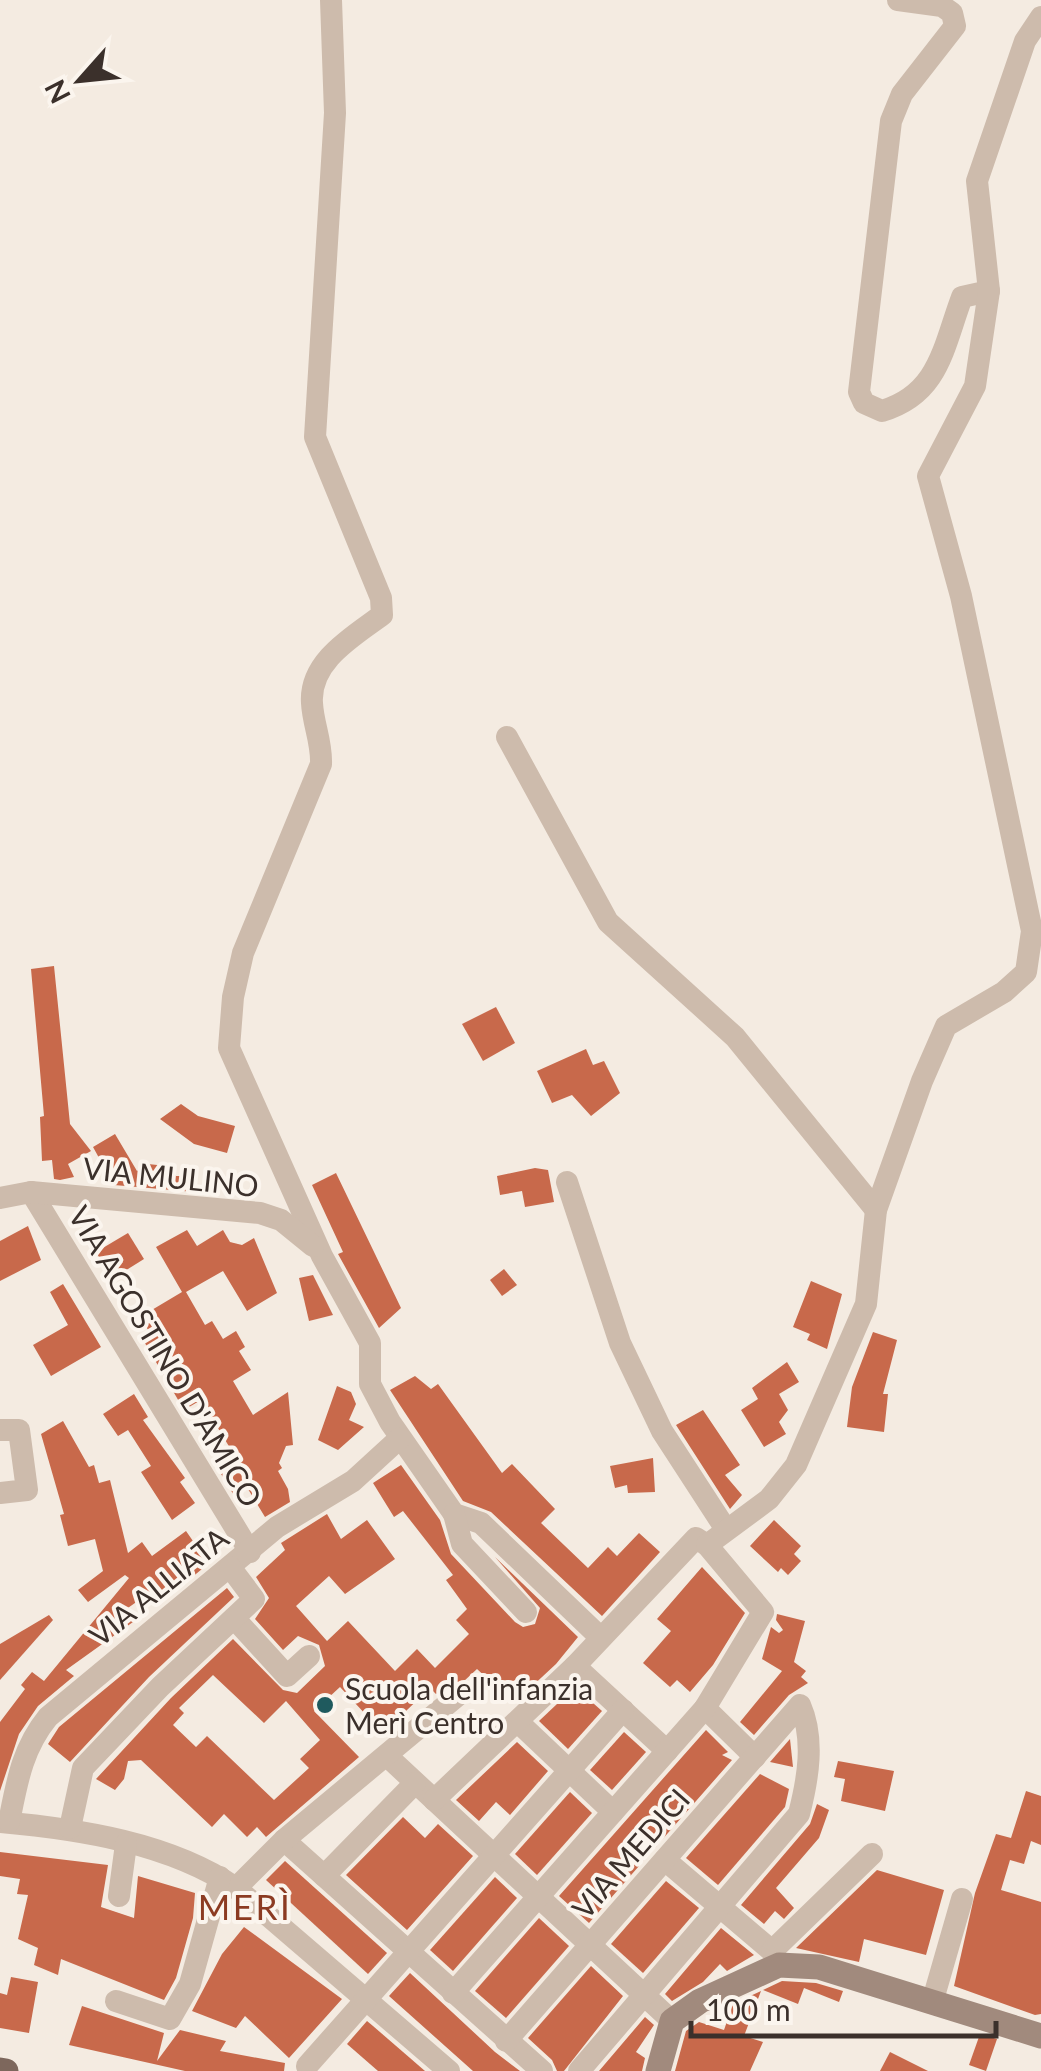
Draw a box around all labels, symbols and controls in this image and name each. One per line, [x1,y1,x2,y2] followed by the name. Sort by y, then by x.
[30,30,130,130] north arrow
[37,74,77,109] text: N
[81,1149,261,1203] street label: VIA MULINO
[62,1199,270,1513] street label: VIA AGOSTINO D'AMICO
[81,1519,235,1653] street label: VIA ALLIATA
[345,1670,593,1740] place label: Scuola dell'infanzia Merì Centro
[314,1694,336,1716] marker: Scuola dell'infanzia Merì Centro
[564,1781,696,1925] street label: VIA MEDICI
[198,1885,292,1927] district label: MERÌ
[691,1976,996,2038] scale bar
[706,1991,791,2027] text: 100 m

